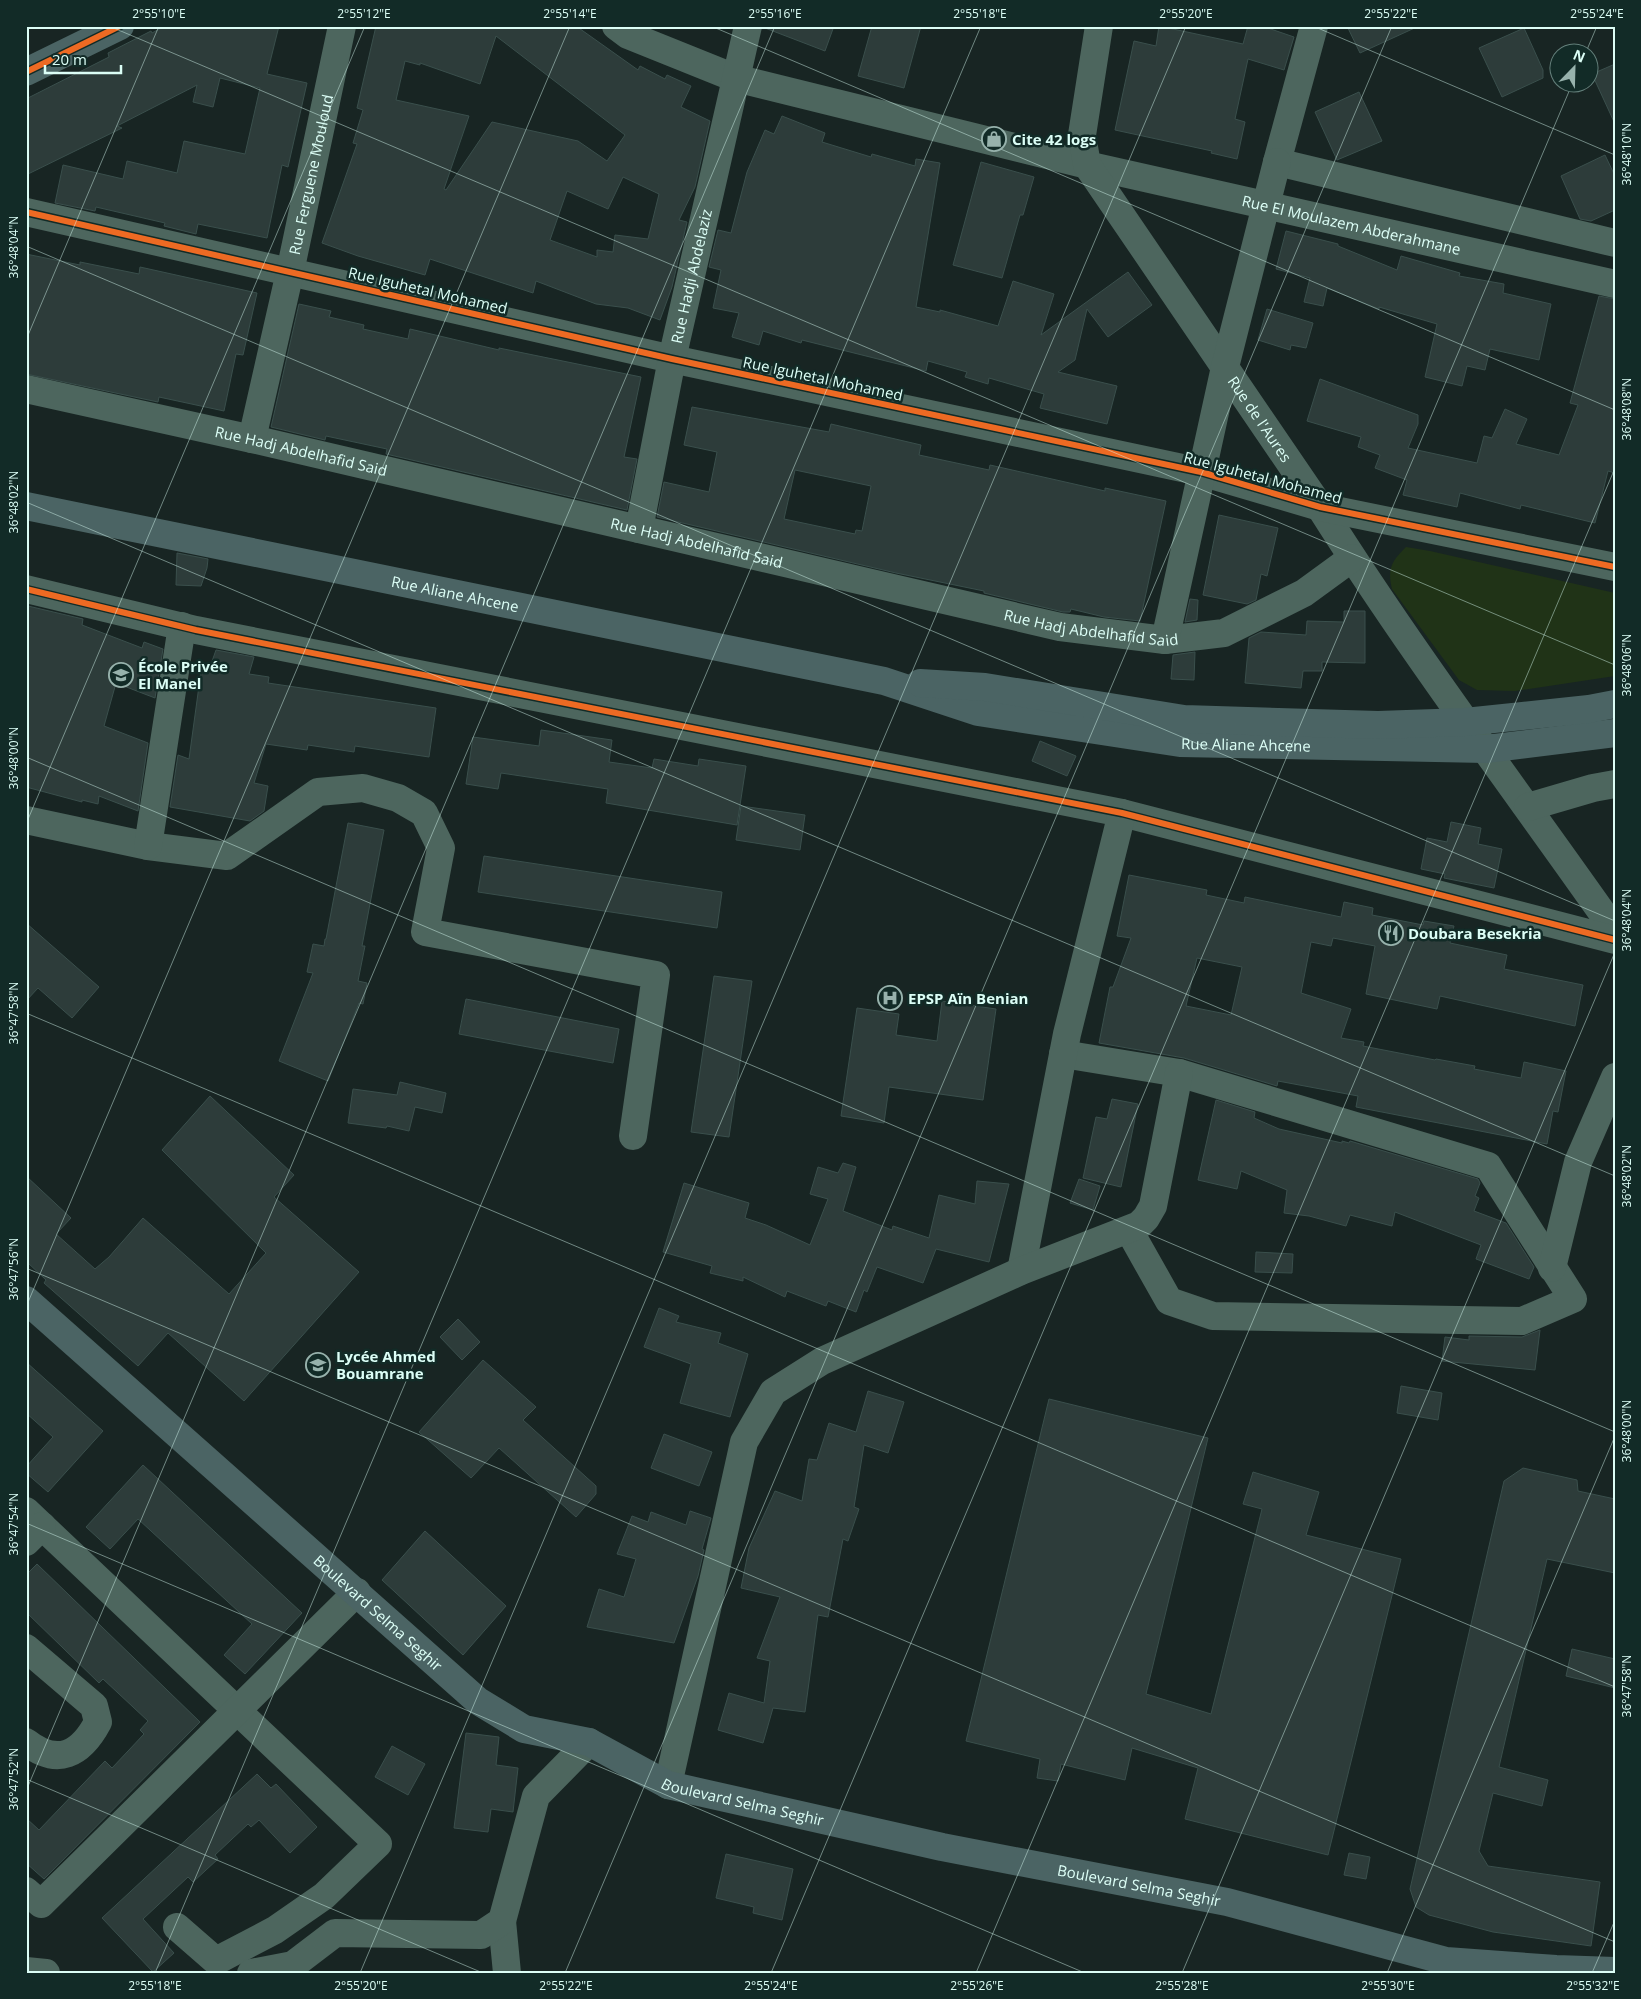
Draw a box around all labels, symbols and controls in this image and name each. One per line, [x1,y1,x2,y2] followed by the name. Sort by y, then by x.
[132,5,186,22] text: 2°55'10"E
[337,5,391,22] text: 2°55'12"E
[543,5,597,22] text: 2°55'14"E
[748,5,802,22] text: 2°55'16"E
[953,5,1007,22] text: 2°55'18"E
[1159,5,1213,22] text: 2°55'20"E
[1364,5,1418,22] text: 2°55'22"E
[1570,5,1624,22] text: 2°55'24"E
[45,42,121,74] scale bar
[1548,42,1598,92] north arrow
[1570,45,1588,67] text: N
[52,49,87,69] text: 20 m
[284,92,337,256] street label: Rue Ferguene Mouloud
[1618,123,1635,185] text: 36°48'10"N
[981,126,1007,152] shop icon: Cite 42 logs
[1012,129,1096,149] place label: Cite 42 logs
[1240,190,1463,259] street label: Rue El Moulazem Abderahmane
[666,207,716,345] street label: Rue Hadji Abdelaziz
[5,216,22,278] text: 36°48'04"N
[346,262,510,318] street label: Rue Iguhetal Mohamed
[741,351,905,405] street label: Rue Iguhetal Mohamed
[1224,372,1296,466] street label: Rue de l'Aures
[1618,378,1635,440] text: 36°48'08"N
[213,421,389,480] street label: Rue Hadj Abdelhafid Said
[1182,446,1344,508] street label: Rue Iguhetal Mohamed
[5,471,22,533] text: 36°48'02"N
[609,513,785,572] street label: Rue Hadj Abdelhafid Said
[390,571,521,616] street label: Rue Aliane Ahcene
[1002,604,1179,650] street label: Rue Hadj Abdelhafid Said
[1618,634,1635,696] text: 36°48'06"N
[138,656,228,693] place label: École Privée El Manel
[108,662,134,688] school or university icon: École Privée El Manel
[5,727,22,789] text: 36°48'00"N
[1181,733,1311,756] street label: Rue Aliane Ahcene
[1618,889,1635,951] text: 36°48'04"N
[1378,920,1404,946] restaurant icon: Doubara Besekria
[1408,923,1542,943] place label: Doubara Besekria
[5,982,22,1044] text: 36°47'58"N
[877,985,903,1011] hospital icon: EPSP Aïn Benian
[908,988,1028,1008] place label: EPSP Aïn Benian
[1618,1145,1635,1207] text: 36°48'02"N
[5,1238,22,1300] text: 36°47'56"N
[336,1346,436,1383] place label: Lycée Ahmed Bouamrane
[305,1352,331,1378] school or university icon: Lycée Ahmed Bouamrane
[1618,1400,1635,1462] text: 36°48'00"N
[5,1493,22,1555] text: 36°47'54"N
[310,1550,447,1675] street label: Boulevard Selma Seghir
[1618,1655,1635,1717] text: 36°47'58"N
[5,1748,22,1810] text: 36°47'52"N
[658,1773,826,1830] street label: Boulevard Selma Seghir
[1056,1860,1222,1911] street label: Boulevard Selma Seghir
[128,1977,182,1994] text: 2°55'18"E
[334,1977,388,1994] text: 2°55'20"E
[539,1977,593,1994] text: 2°55'22"E
[744,1977,798,1994] text: 2°55'24"E
[950,1977,1004,1994] text: 2°55'26"E
[1155,1977,1209,1994] text: 2°55'28"E
[1361,1977,1415,1994] text: 2°55'30"E
[1566,1977,1620,1994] text: 2°55'32"E

